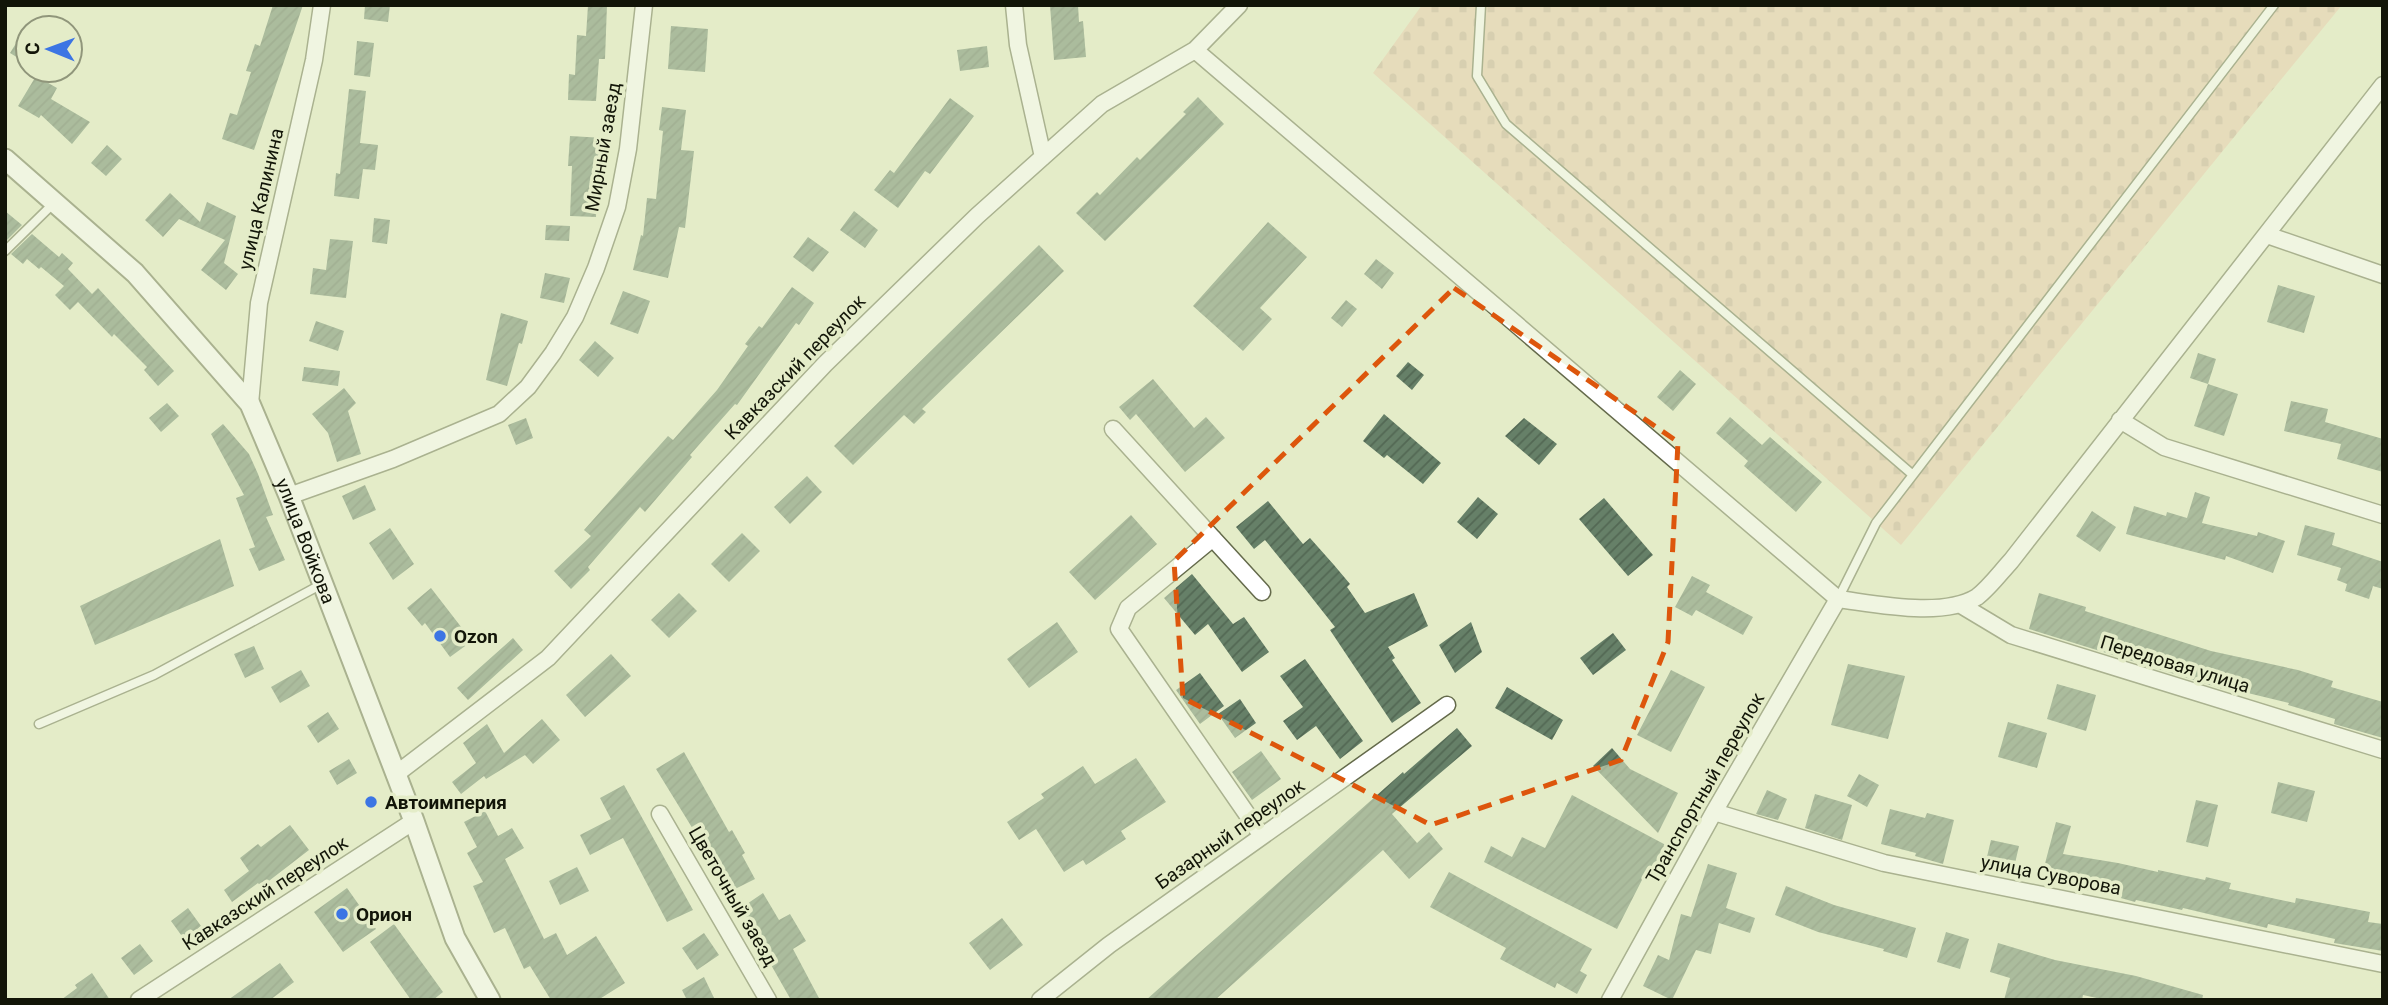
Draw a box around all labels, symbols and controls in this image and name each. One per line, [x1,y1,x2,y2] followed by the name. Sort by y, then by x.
[14,14,84,84] north arrow
[21,42,44,55] text: С
[580,81,626,213] street label: Мирный заезд
[234,126,288,272] street label: улица Калинина
[720,289,871,444] street label: Кавказский переулок
[271,474,341,607] street label: улица Войкова
[454,625,498,648] place label: Ozon
[432,628,448,644] marker: Ozon
[2097,630,2253,698] street label: Передовая улица
[1641,688,1770,888] street label: Транспортный переулок
[1151,773,1310,894] street label: Базарный переулок
[385,791,507,814] place label: Автоимперия
[363,794,379,810] marker: Автоимперия
[684,822,782,970] street label: Цветочный заезд
[178,830,353,955] street label: Кавказский переулок
[1979,850,2123,900] street label: улица Суворова
[356,903,412,926] place label: Орион
[334,906,350,922] marker: Орион

